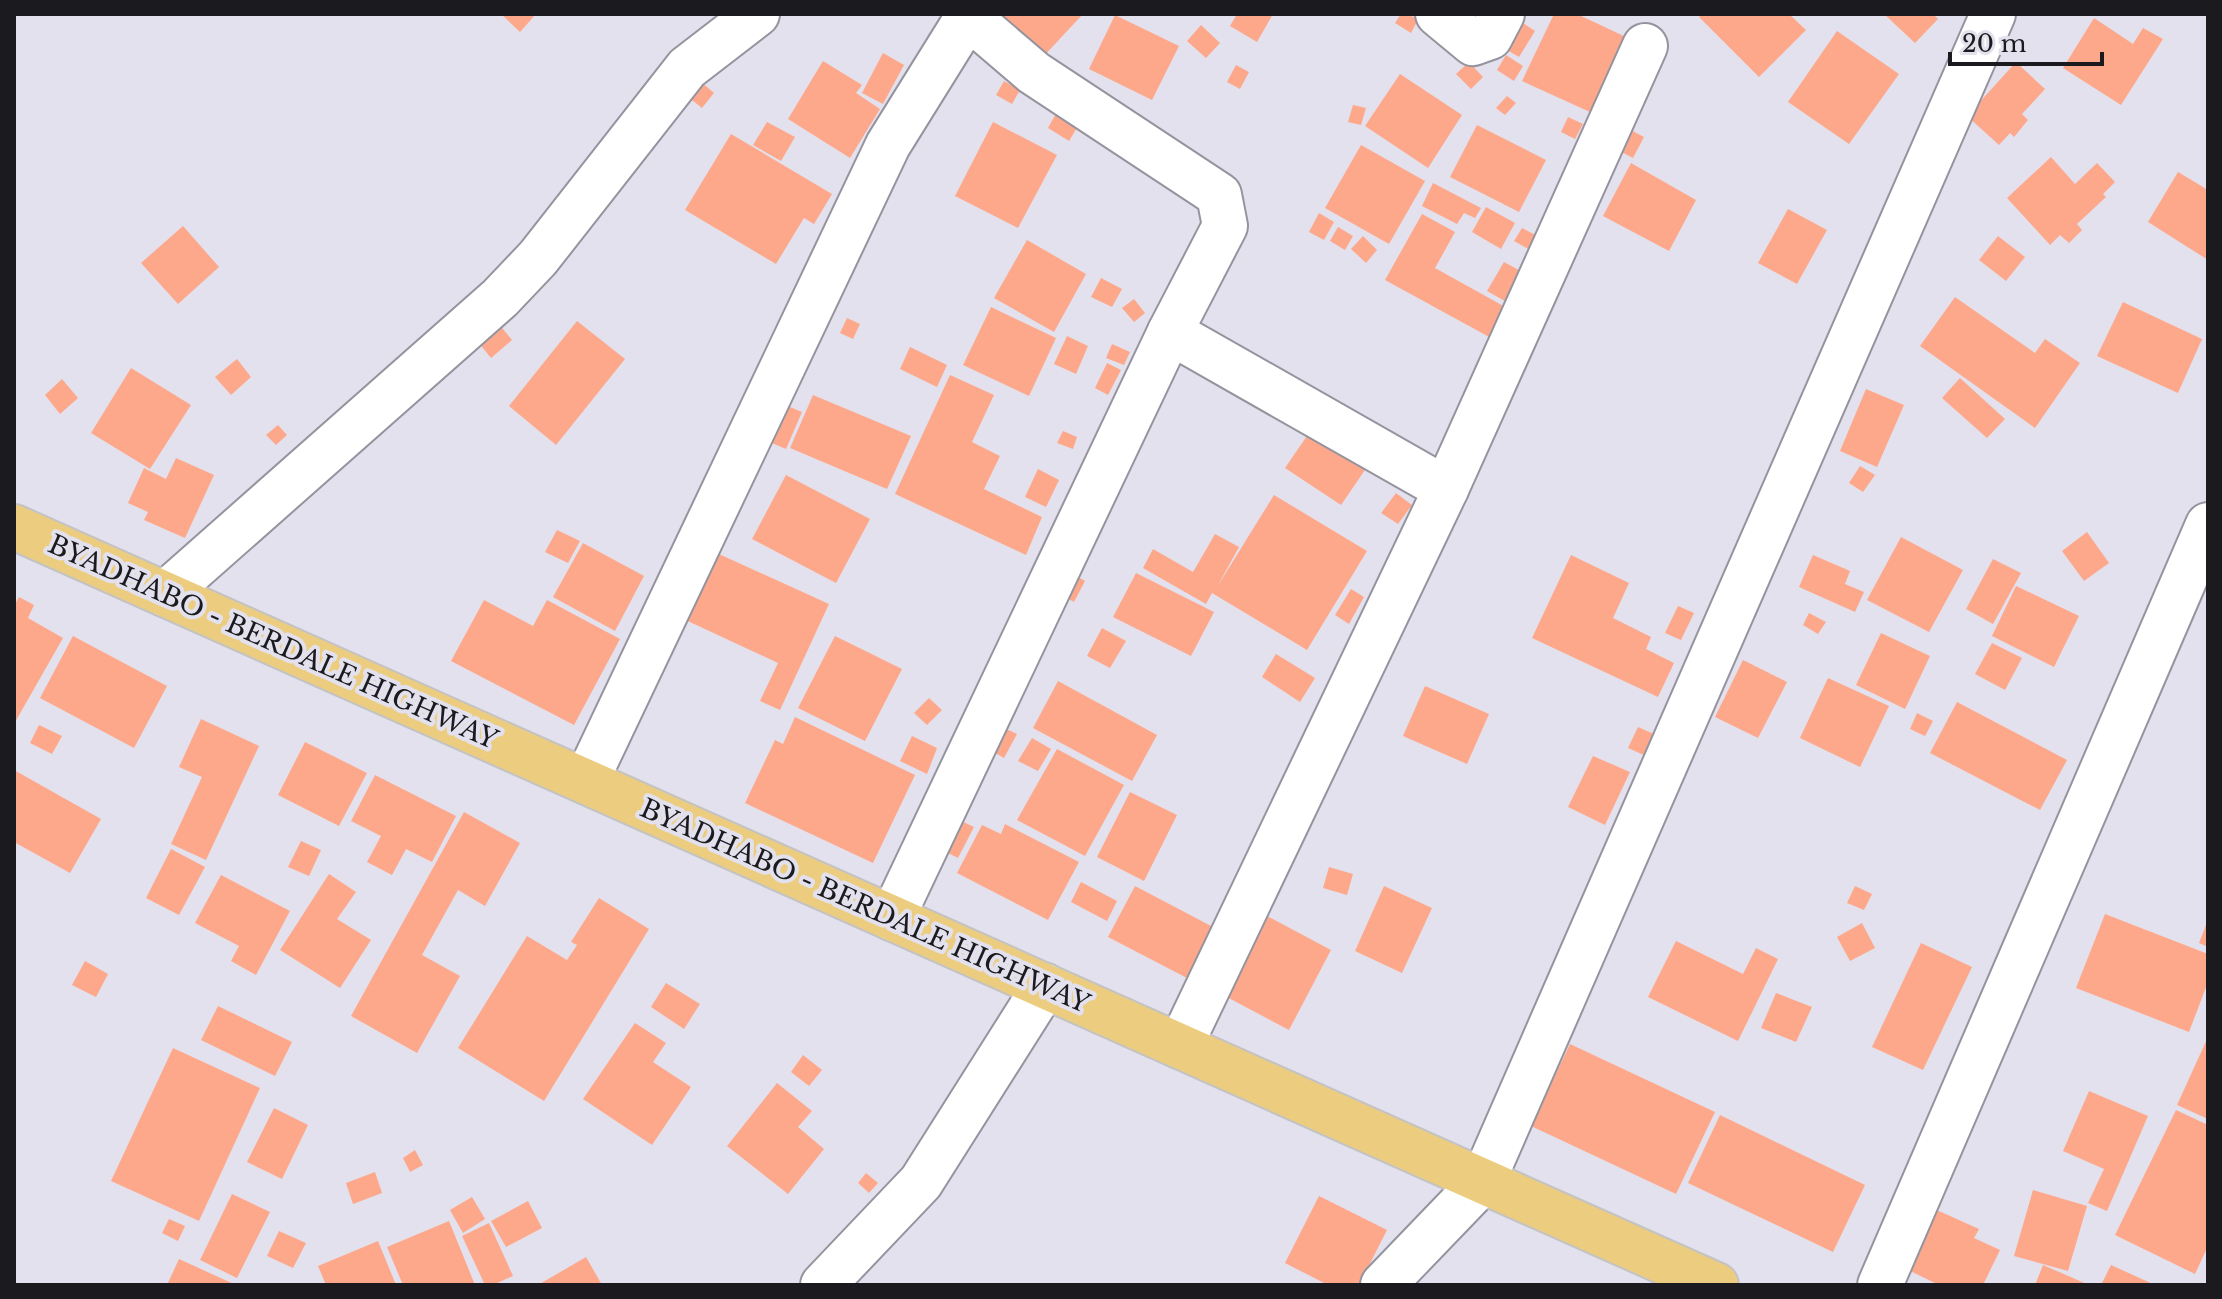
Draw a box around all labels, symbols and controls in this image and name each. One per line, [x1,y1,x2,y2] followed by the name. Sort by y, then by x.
[1950,16,2102,66] scale bar
[1962,29,2027,58] text: 20 m
[43,528,504,756] street label: BYADHABO - BERDALE HIGHWAY
[635,792,1096,1020] street label: BYADHABO - BERDALE HIGHWAY

